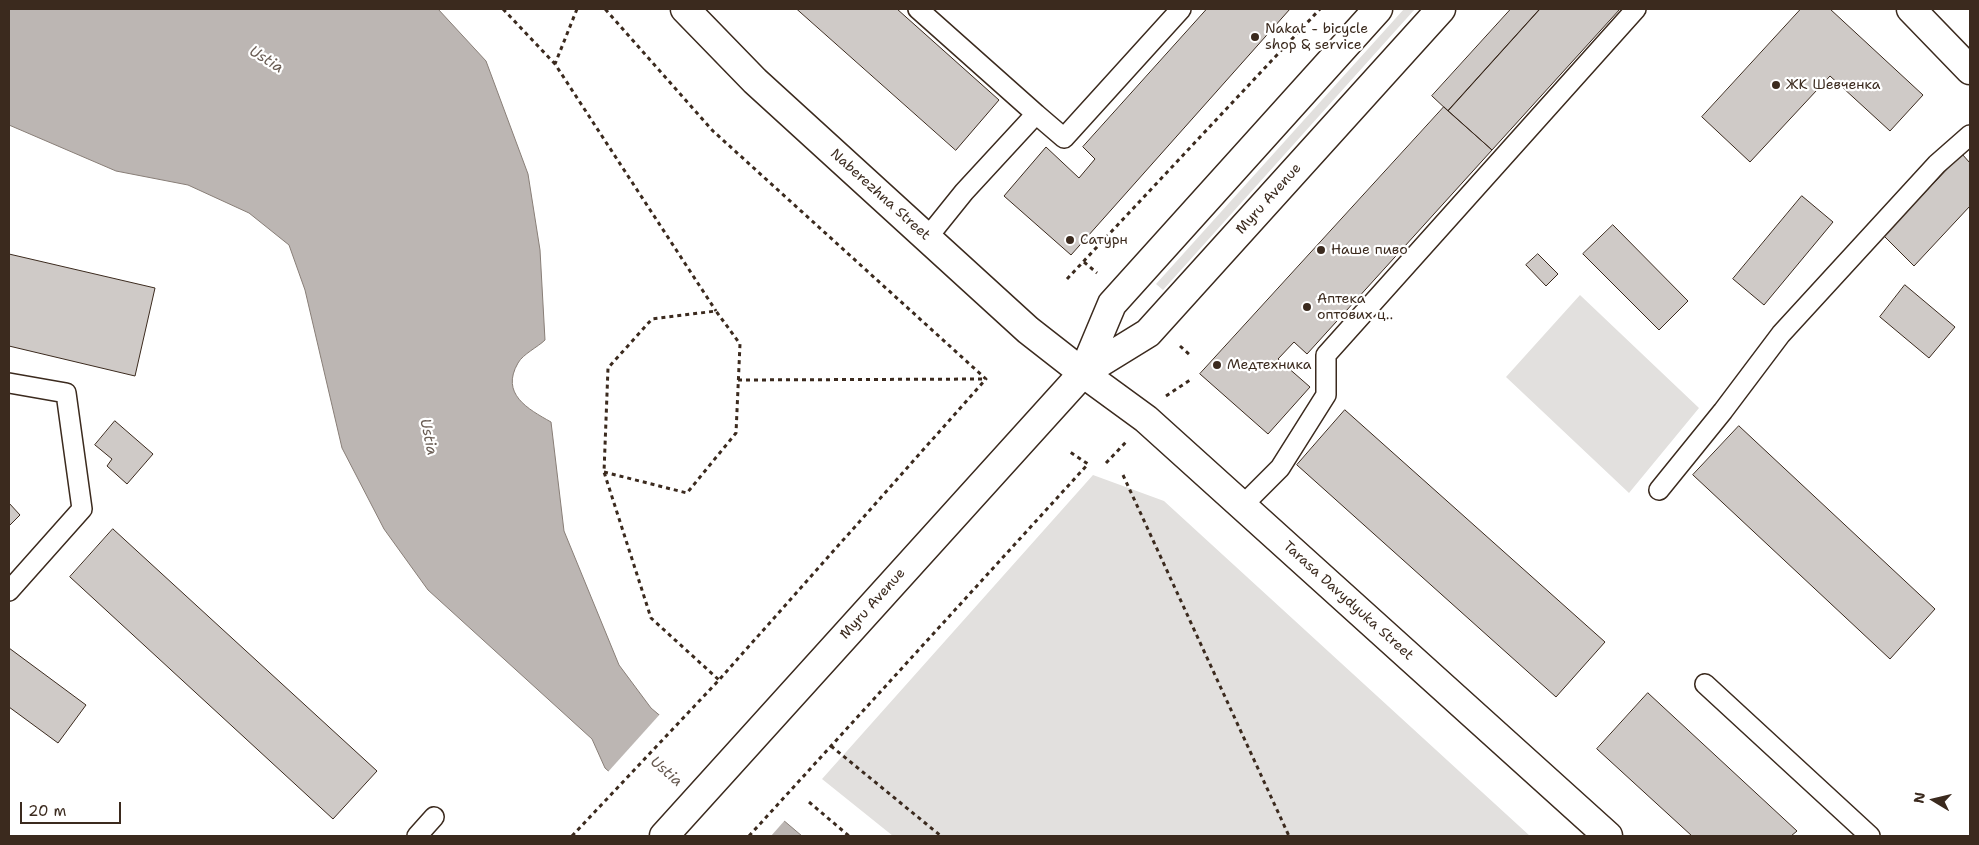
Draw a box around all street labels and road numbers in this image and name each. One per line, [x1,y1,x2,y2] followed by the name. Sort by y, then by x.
[827,146,933,244] street label: Naberezhna Street
[1233,160,1305,238] street label: Myru Avenue
[1279,538,1417,664] street label: Tarasa Davydyuka Street
[837,565,909,643] street label: Myru Avenue

